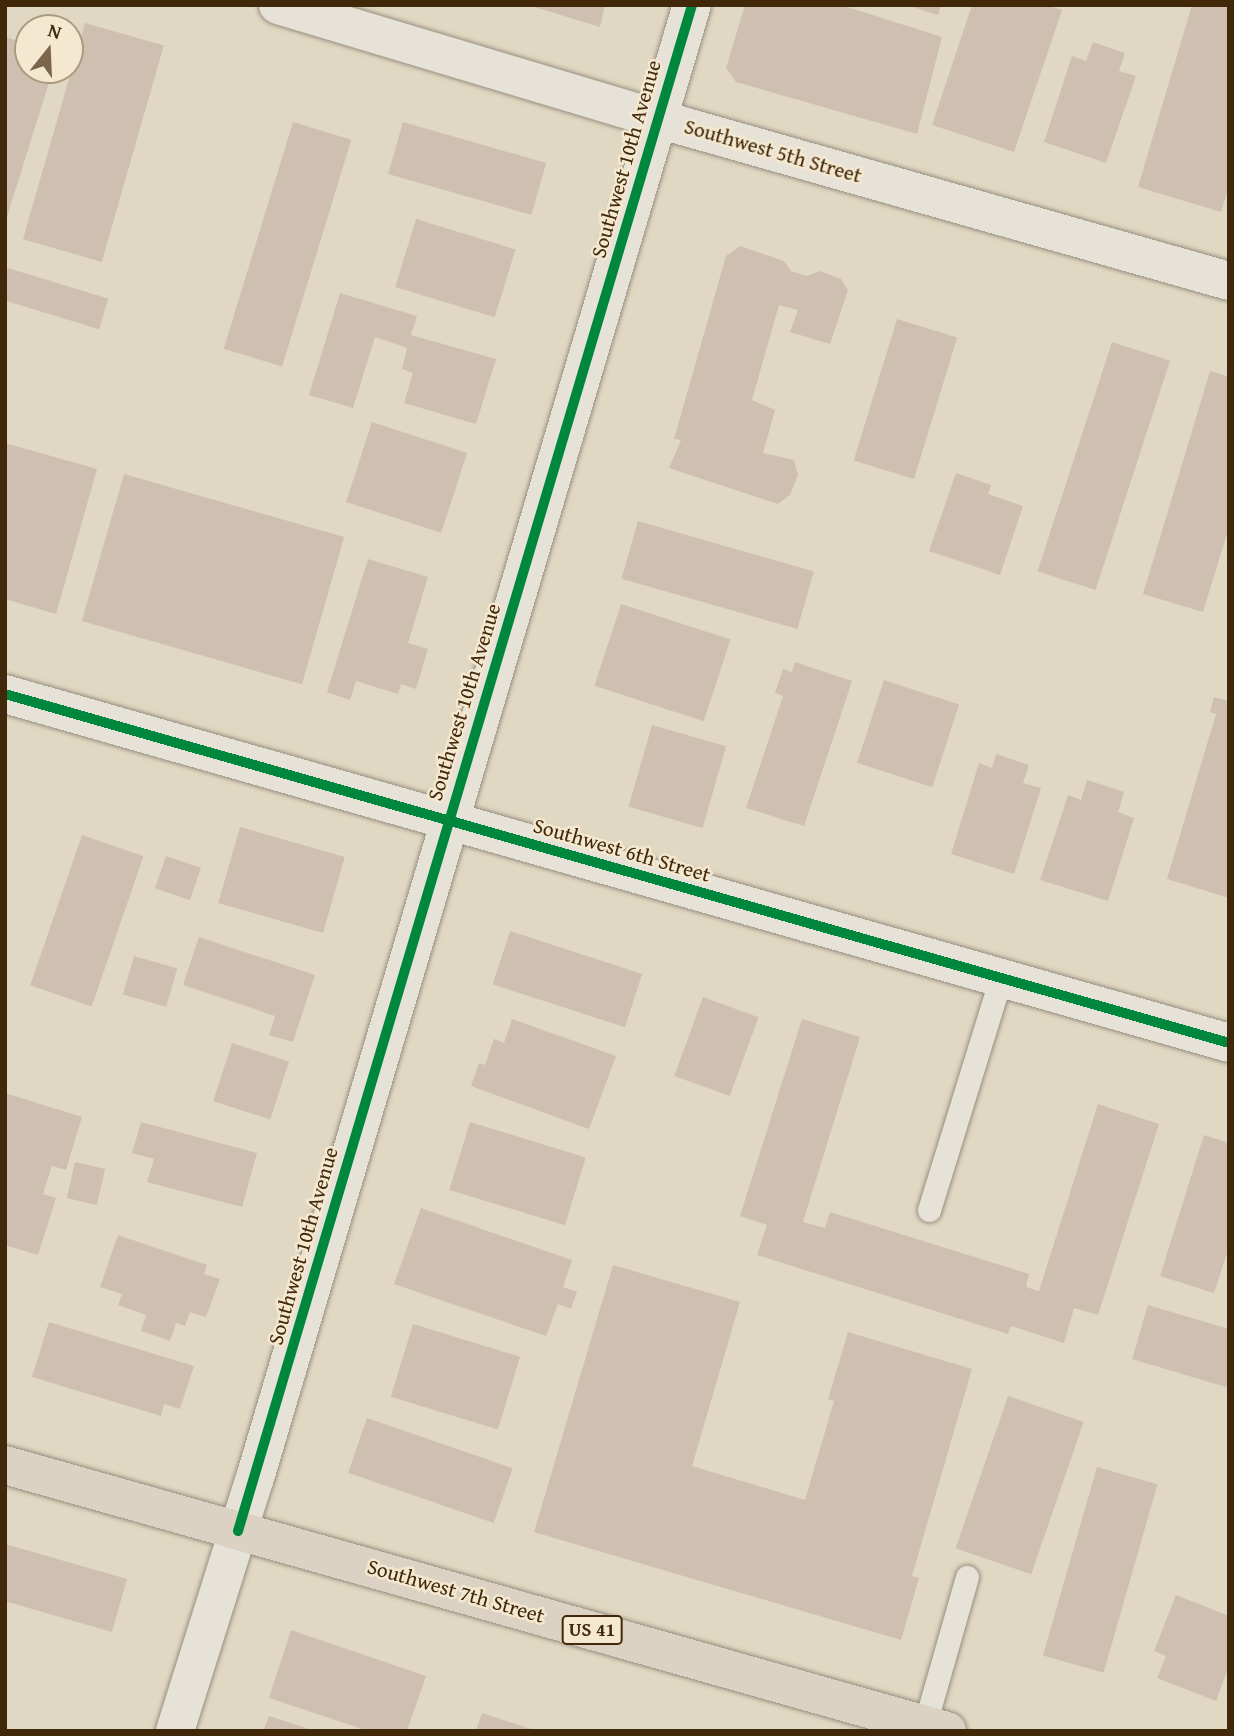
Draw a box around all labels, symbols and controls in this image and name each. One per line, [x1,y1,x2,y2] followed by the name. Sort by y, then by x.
[14,14,84,84] north arrow
[44,16,65,46] text: N
[586,57,666,261] street label: Southwest 10th Avenue
[681,114,865,188] street label: Southwest 5th Street
[422,600,506,804] street label: Southwest 10th Avenue
[530,813,714,887] street label: Southwest 6th Street
[263,1144,343,1348] street label: Southwest 10th Avenue
[364,1554,548,1628] street label: Southwest 7th Street
[560,1614,624,1646] road number: US 41

